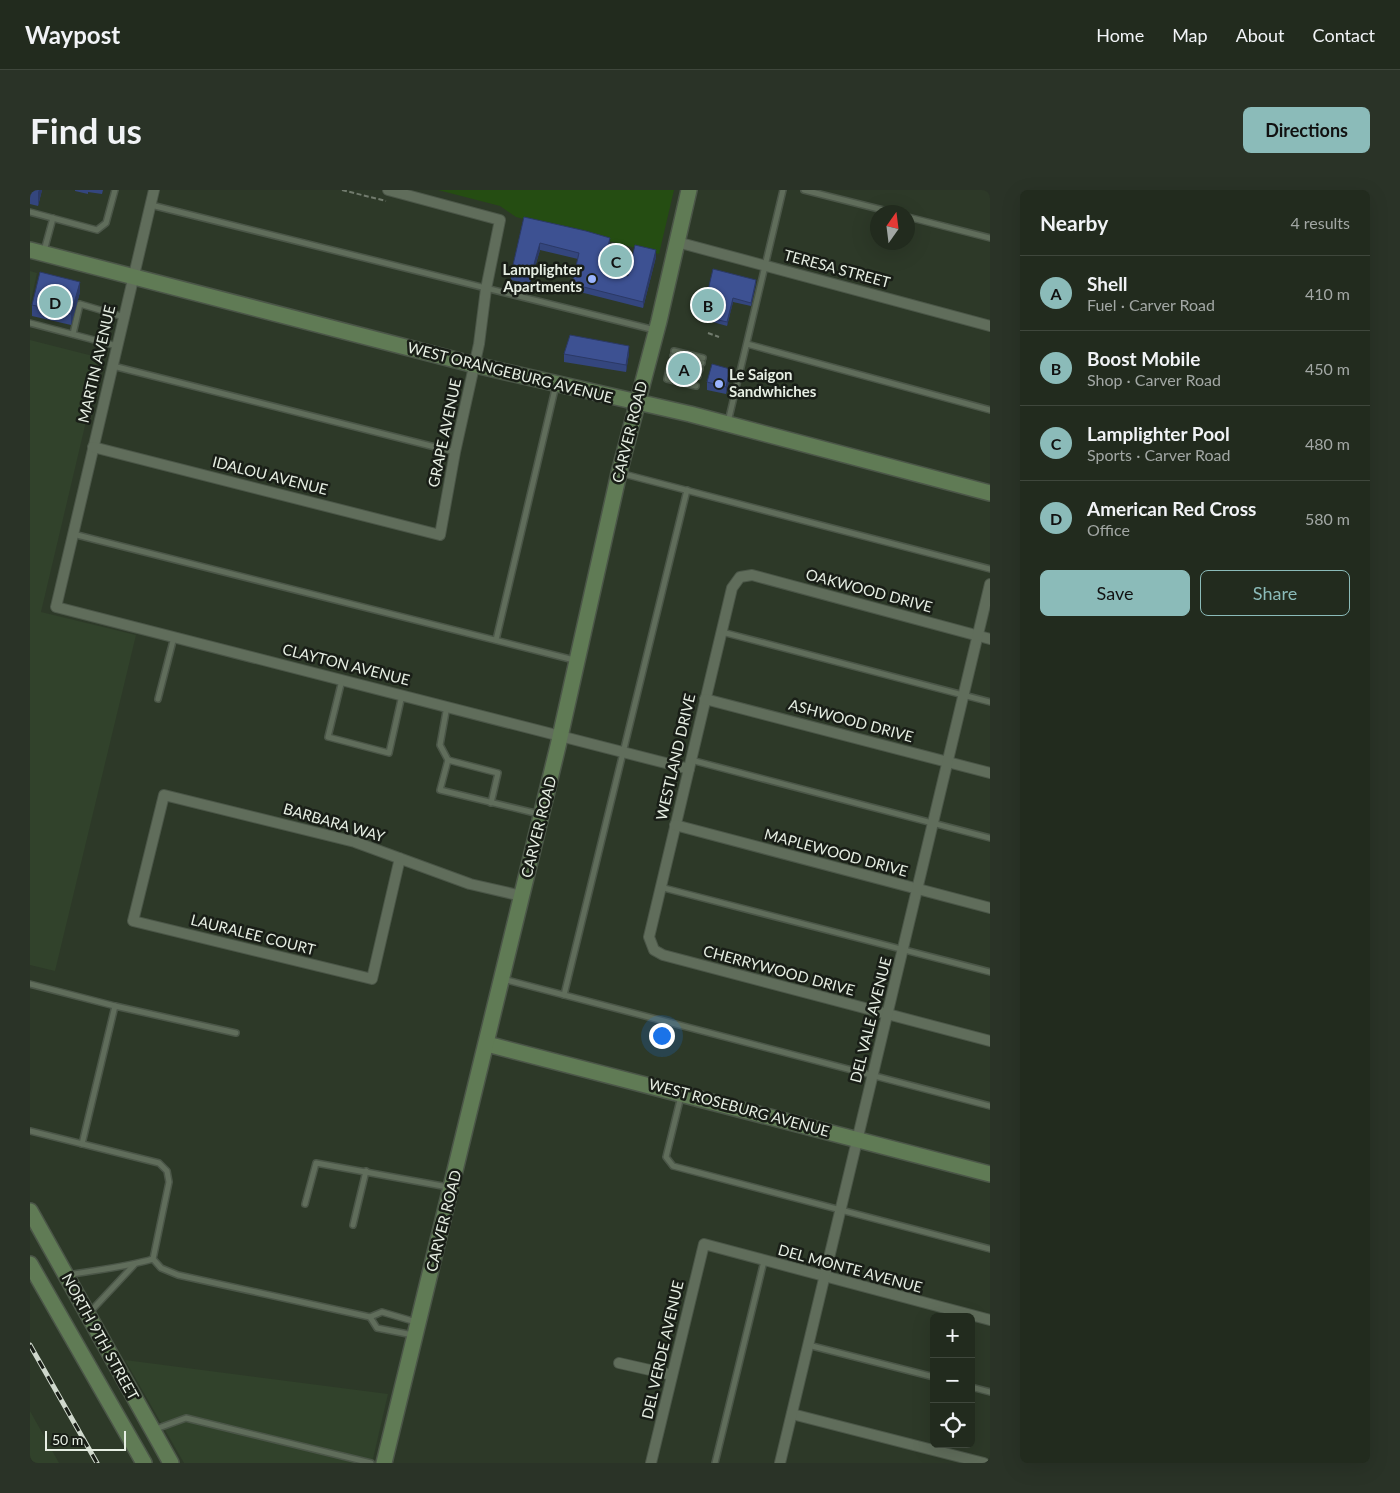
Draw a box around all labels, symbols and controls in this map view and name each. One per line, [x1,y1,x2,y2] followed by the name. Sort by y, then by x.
[25,20,120,49] text: Waypost
[1096,24,1144,46] text: Home
[1172,24,1208,46] text: Map
[1236,24,1285,46] text: About
[1313,24,1375,46] text: Contact
[1243,107,1370,153] button: Directions
[30,109,142,151] text: Find us
[870,205,915,250] north arrow
[1040,210,1108,235] text: Nearby
[1290,213,1350,232] text: 4 results
[600,242,632,280] pin: C
[782,245,893,291] street label: TERESA STREET
[502,260,582,295] place label: Lamplighter Apartments
[1087,272,1128,295] text: Shell
[586,273,598,285] marker: Lamplighter Apartments
[39,283,71,321] pin: D
[1050,284,1062,303] text: A
[1305,284,1350,303] text: 410 m
[692,286,724,324] pin: B
[1087,295,1215,314] text: Fuel · Carver Road
[74,303,118,424] street label: MARTIN AVENUE
[406,338,615,406] street label: WEST ORANGEBURG AVENUE
[1087,347,1200,370] text: Boost Mobile
[668,350,700,388] pin: A
[1051,359,1061,378] text: B
[1305,359,1350,378] text: 450 m
[729,365,817,400] place label: Le Saigon Sandwhiches
[1087,370,1221,389] text: Shop · Carver Road
[424,377,464,489] street label: GRAPE AVENUE
[713,378,725,390] marker: Le Saigon Sandwhiches
[608,379,650,484] street label: CARVER ROAD
[1087,422,1230,445] text: Lamplighter Pool
[1051,434,1061,453] text: C
[1305,434,1350,453] text: 480 m
[1087,445,1230,464] text: Sports · Carver Road
[211,452,330,498] street label: IDALOU AVENUE
[1087,497,1256,520] text: American Red Cross
[1050,509,1062,528] text: D
[1305,509,1350,528] text: 580 m
[1087,520,1130,539] text: Office
[804,564,935,616] street label: OAKWOOD DRIVE
[1040,570,1190,616] button: Save
[1200,570,1350,616] button: Share
[281,639,412,689] street label: CLAYTON AVENUE
[652,692,698,822] street label: WESTLAND DRIVE
[787,695,916,745] street label: ASHWOOD DRIVE
[517,774,559,879] street label: CARVER ROAD
[281,799,388,845] street label: BARBARA WAY
[762,824,910,880] street label: MAPLEWOOD DRIVE
[189,910,318,958] street label: LAURALEE COURT
[701,941,857,999] street label: CHERRYWOOD DRIVE
[846,955,894,1085] street label: DEL VALE AVENUE
[649,1023,675,1049] your location
[647,1074,832,1140] street label: WEST ROSEBURG AVENUE
[422,1168,464,1273] street label: CARVER ROAD
[776,1240,924,1296] street label: DEL MONTE AVENUE
[59,1270,143,1403] street label: NORTH 9TH STREET
[637,1279,687,1421] street label: DEL VERDE AVENUE
[930,1313,975,1448] map controls
[930,1313,975,1358] button: +
[930,1358,975,1403] button: −
[930,1403,975,1448] button: locate
[45,1428,126,1451] scale bar
[52,1431,83,1448] text: 50 m

